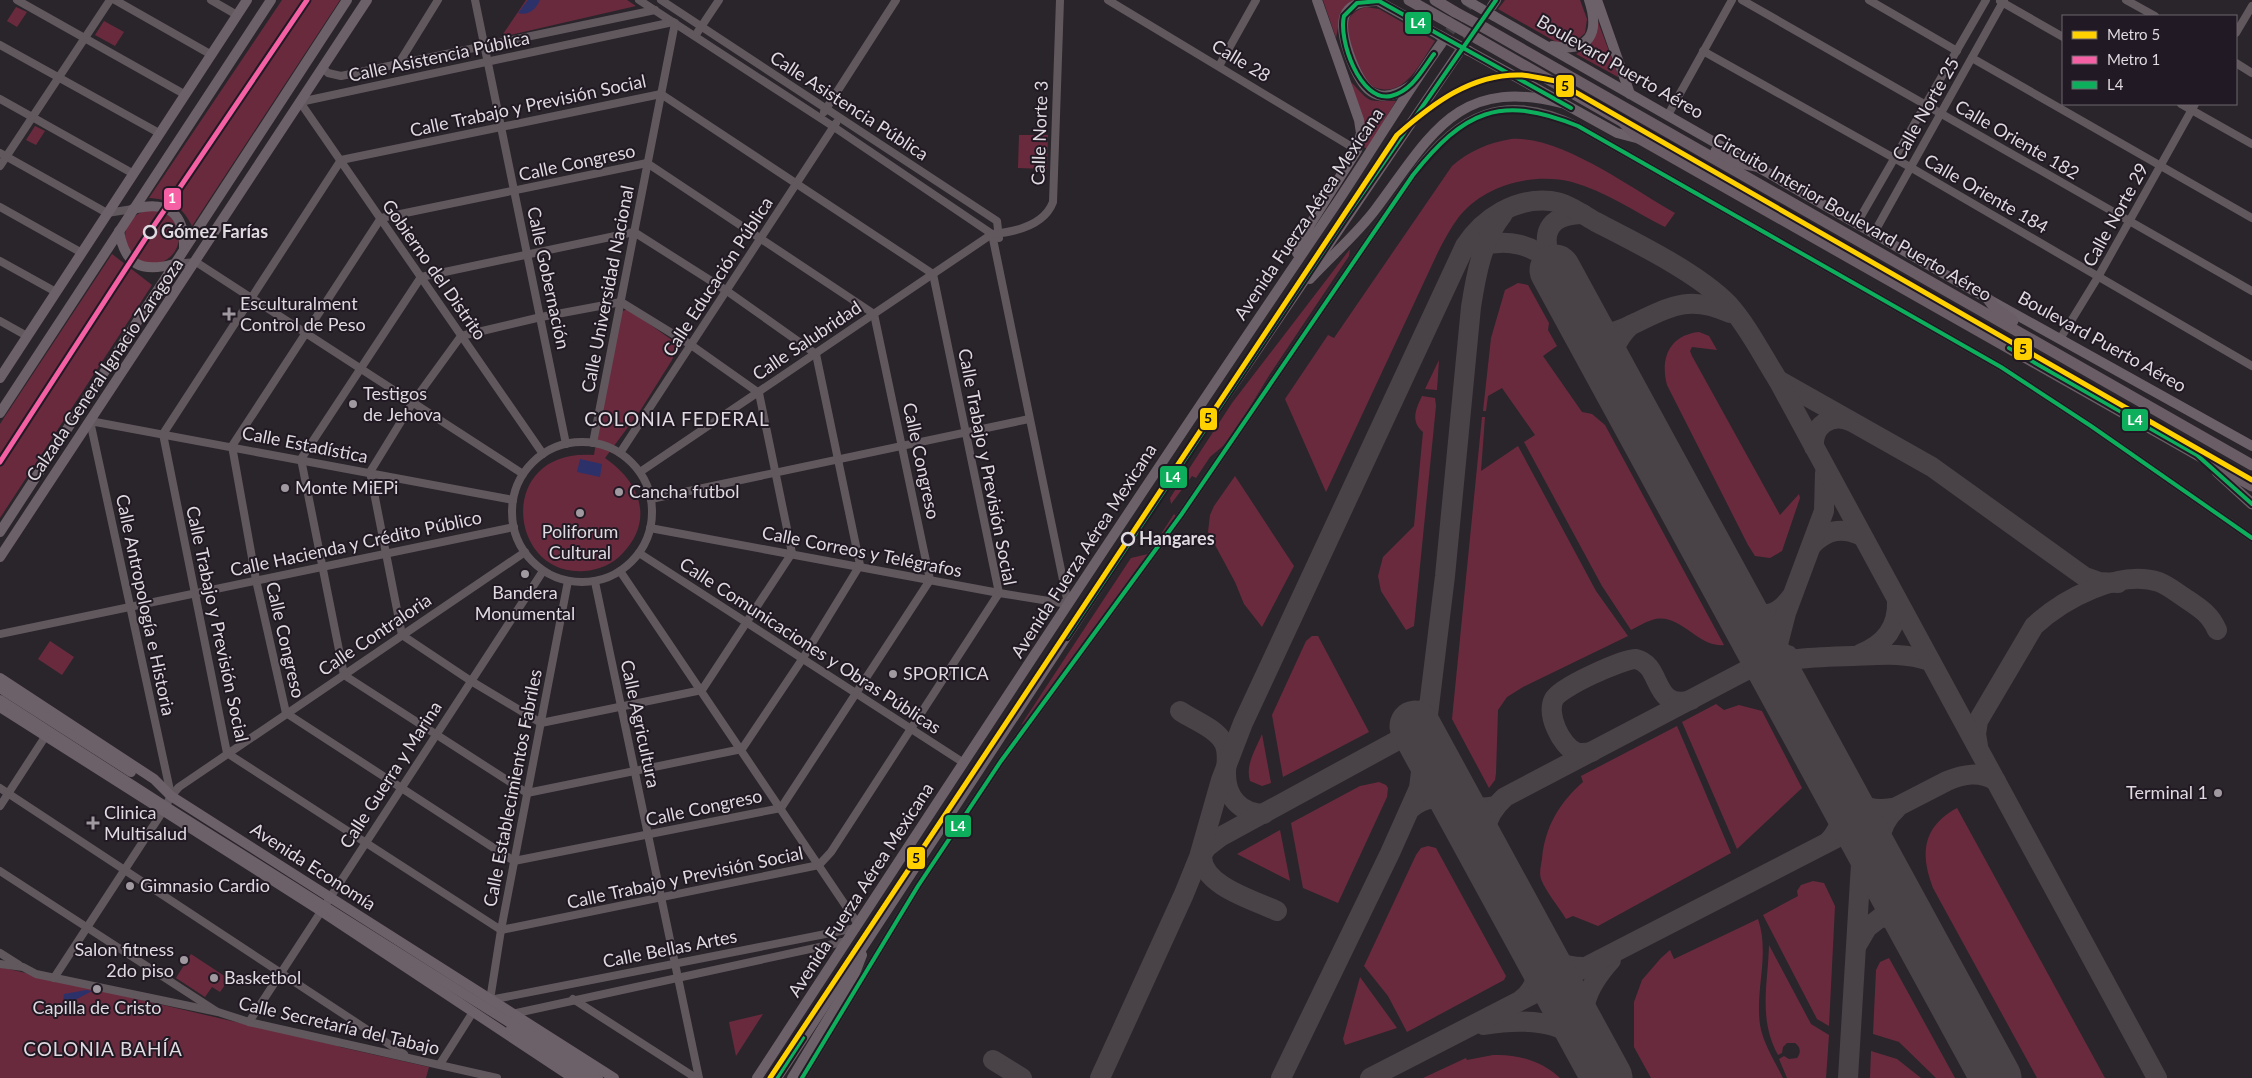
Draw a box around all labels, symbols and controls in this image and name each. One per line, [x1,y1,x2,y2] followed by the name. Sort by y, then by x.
[1533,9,1708,123] street label: Boulevard Puerto Aéreo
[1404,11,1432,35] line badge: L4
[1410,14,1426,31] text: L4
[2062,15,2237,105] legend
[2107,25,2160,43] text: Metro 5
[346,26,531,86] street label: Calle Asistencia Pública
[1208,34,1275,86] street label: Calle 28
[766,46,933,165] street label: Calle Asistencia Pública
[2107,50,2160,68] text: Metro 1
[1887,53,1963,164] street label: Calle Norte 25
[408,69,648,141] street label: Calle Trabajo y Previsión Social
[1555,74,1575,98] line badge: 5
[2107,75,2124,93] text: L4
[1561,77,1569,94] text: 5
[1026,80,1052,186] street label: Calle Norte 3
[1951,95,2084,184] street label: Calle Oriente 182
[1229,103,1387,324] street label: Avenida Fuerza Aérea Mexicana
[1709,127,1996,305] street label: Circuito Interior Boulevard Puerto Aéreo
[516,139,637,185] street label: Calle Congreso
[1920,149,2053,238] street label: Calle Oriente 184
[2078,159,2153,270] street label: Calle Norte 29
[576,183,638,394] street label: Calle Universidad Nacional
[163,187,182,211] line badge: 1
[168,189,176,206] text: 1
[657,192,777,360] street label: Calle Educación Pública
[378,195,492,344] street label: Gobierno del Distrito
[523,205,575,351] street label: Calle Gobernación
[161,220,268,242] place label: Gómez Farías
[143,225,157,239] marker: Gómez Farías
[21,254,187,485] street label: Calzada General Ignacio Zaragoza
[2014,286,2190,397] street label: Boulevard Puerto Aéreo
[240,292,366,335] place label: Esculturalment Control de Peso
[748,296,865,385] street label: Calle Salubridad
[222,307,236,321] marker: Esculturalment Control de Peso
[2013,337,2033,361] line badge: 5
[2019,340,2027,357] text: 5
[954,346,1022,587] street label: Calle Trabajo y Previsión Social
[363,382,442,425] place label: Testigos de Jehova
[347,398,359,410] marker: Testigos de Jehova
[899,400,945,521] street label: Calle Congreso
[584,407,770,430] district label: COLONIA FEDERAL
[1199,407,1218,431] line badge: 5
[2121,408,2149,432] line badge: L4
[1204,409,1212,426] text: 5
[2127,411,2143,428] text: L4
[240,421,370,467] street label: Calle Estadística
[1006,439,1161,662] street label: Avenida Fuerza Aérea Mexicana
[1159,465,1188,489] line badge: L4
[1165,468,1181,485] text: L4
[295,476,398,498] place label: Monte MiEPi
[629,480,740,502] place label: Cancha futbol
[279,482,291,494] marker: Monte MiEPi
[613,486,625,498] marker: Cancha futbol
[112,492,180,718] street label: Calle Antropología e Historia
[182,504,254,744] street label: Calle Trabajo y Previsión Social
[228,506,483,580] street label: Calle Hacienda y Crédito Público
[574,507,586,519] marker: Poliforum Cultural
[542,520,618,563] place label: Poliforum Cultural
[760,521,964,581] street label: Calle Correos y Telégrafos
[1139,527,1215,549] place label: Hangares
[1121,532,1135,546] marker: Hangares
[676,552,946,738] street label: Calle Comunicaciones y Obras Públicas
[519,568,531,580] marker: Bandera Monumental
[262,579,310,700] street label: Calle Congreso
[475,581,575,624] place label: Bandera Monumental
[314,588,435,680] street label: Calle Contraloria
[617,658,665,790] street label: Calle Agricultura
[903,662,990,684] place label: SPORTICA
[478,667,546,909] street label: Calle Establecimientos Fabriles
[887,668,899,680] marker: SPORTICA
[334,697,446,852] street label: Calle Guerra y Marina
[783,778,938,1001] street label: Avenida Fuerza Aérea Mexicana
[2126,781,2208,803] place label: Terminal 1
[643,784,764,830] street label: Calle Congreso
[2212,787,2224,799] marker: Terminal 1
[104,801,187,844] place label: Clinica Multisalud
[944,814,972,838] line badge: L4
[86,816,100,830] marker: Clinica Multisalud
[247,817,380,915] street label: Avenida Economía
[950,817,966,834] text: L4
[565,841,805,913] street label: Calle Trabajo y Previsión Social
[906,846,926,870] line badge: 5
[912,849,920,866] text: 5
[140,874,270,896] place label: Gimnasio Cardio
[124,880,136,892] marker: Gimnasio Cardio
[601,924,739,972] street label: Calle Bellas Artes
[74,938,174,981] place label: Salon fitness 2do piso
[178,954,190,966] marker: Salon fitness 2do piso
[224,966,301,988] place label: Basketbol
[208,972,220,984] marker: Basketbol
[91,983,103,995] marker: Capilla de Cristo
[236,991,442,1059] street label: Calle Secretaría del Tabajo
[33,996,161,1018] place label: Capilla de Cristo
[23,1037,183,1060] district label: COLONIA BAHÍA

